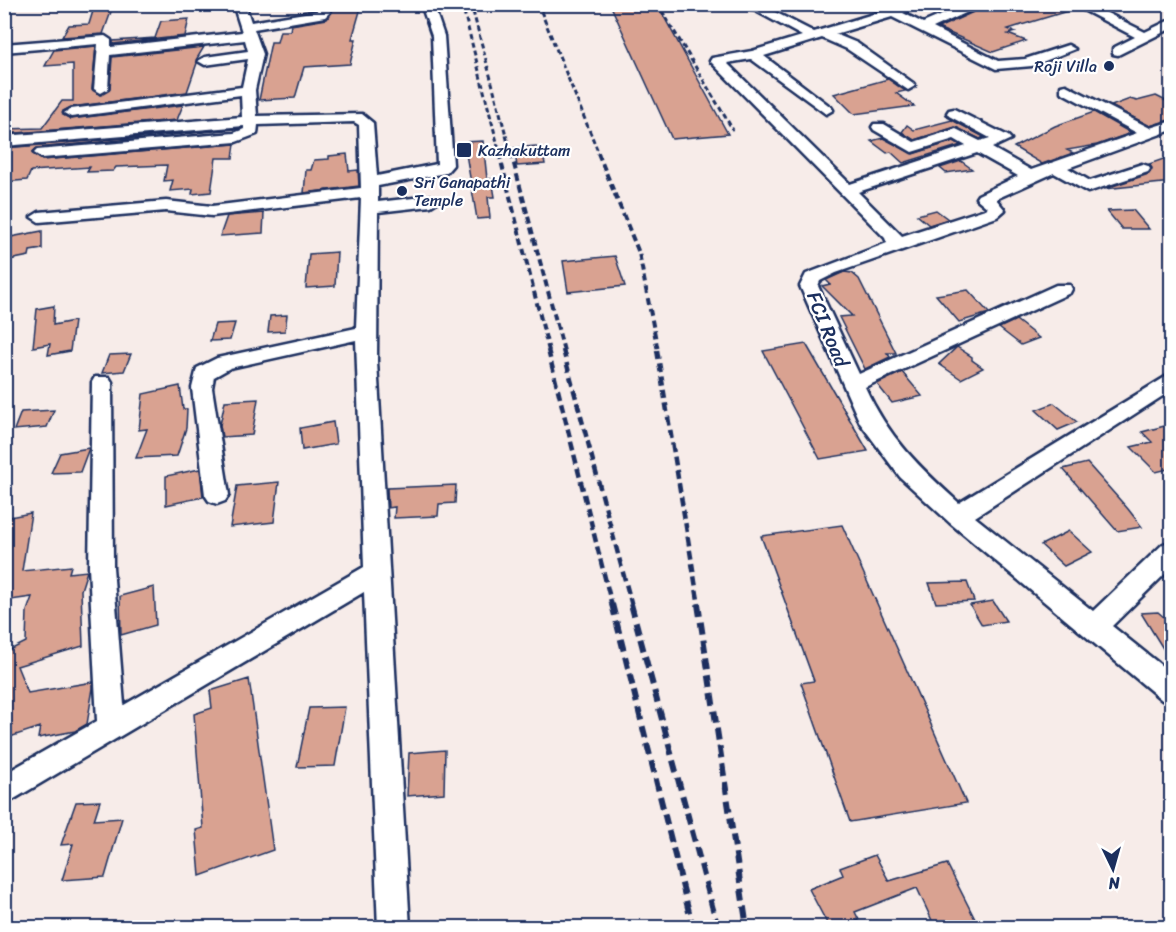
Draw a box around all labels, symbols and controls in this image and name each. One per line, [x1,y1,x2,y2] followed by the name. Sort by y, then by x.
[1034,52,1097,81] place label: Roji Villa
[1102,59,1116,73] marker: Roji Villa
[478,136,570,165] place label: Kazhakuttam
[455,141,473,159] marker: Kazhakuttam
[414,168,511,215] place label: Sri Ganapathi Temple
[395,184,409,198] marker: Sri Ganapathi Temple
[796,286,859,374] street label: FCI Road
[1083,839,1143,899] north arrow
[1107,868,1122,898] text: N

